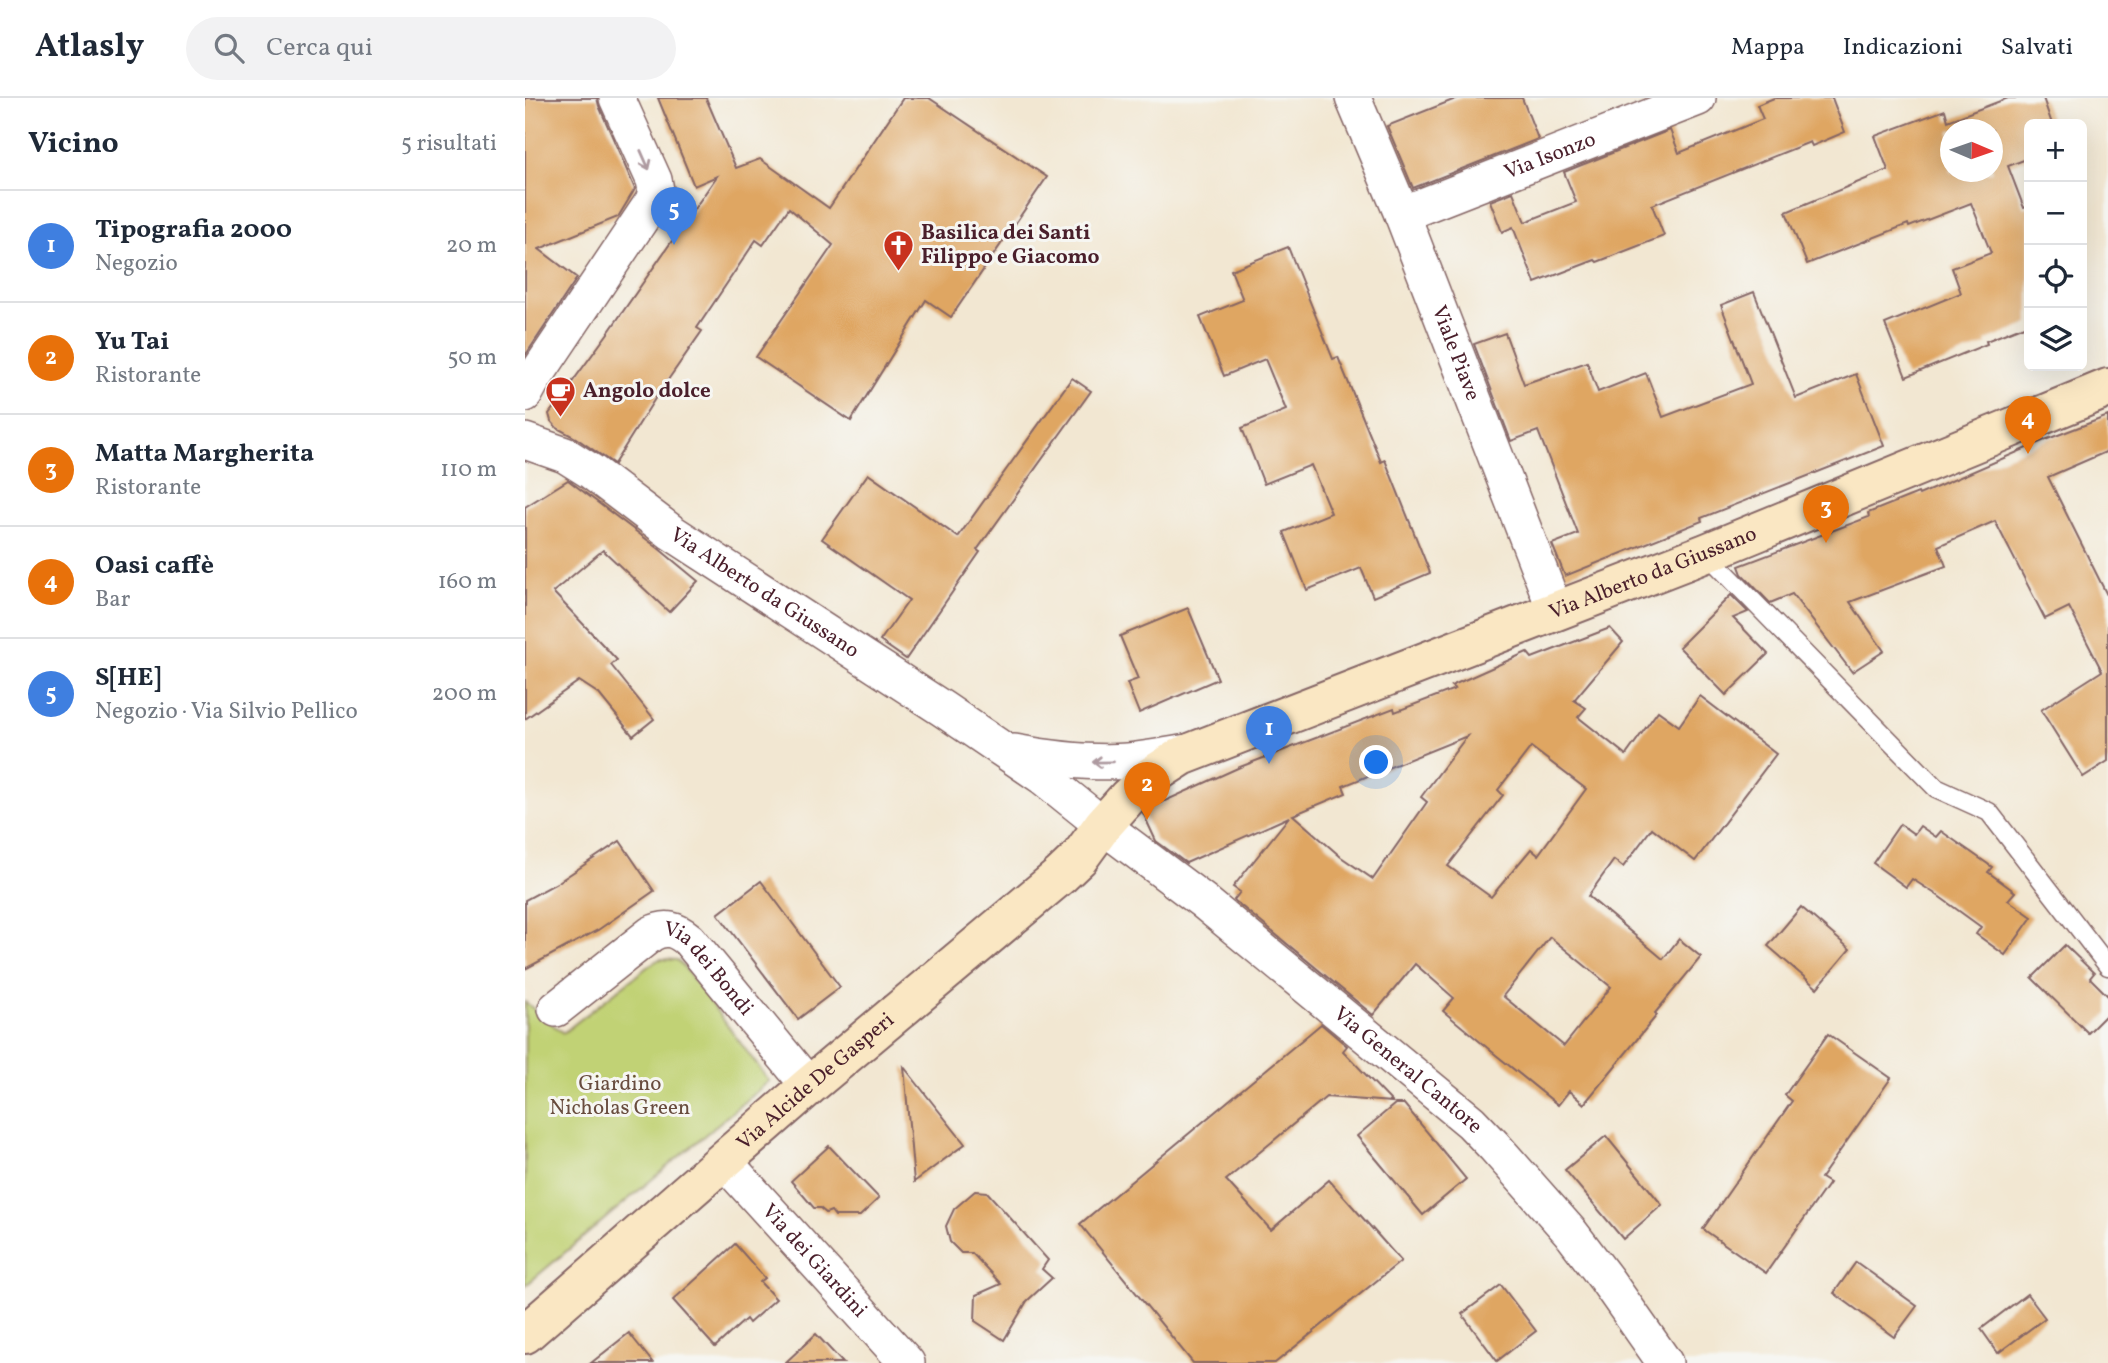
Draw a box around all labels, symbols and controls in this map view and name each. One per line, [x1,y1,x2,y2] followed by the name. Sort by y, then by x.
[186,17,676,80] search box
[35,25,144,71] text: Atlasly
[210,29,248,67] icon: search
[266,30,373,66] text: Cerca qui
[1731,31,1805,65] text: Mappa
[1843,31,1963,65] text: Indicazioni
[2001,31,2073,65] text: Salvati
[1940,119,2003,182] north arrow
[2024,119,2087,371] map controls
[2024,119,2087,182] button: +
[28,123,119,165] text: Vicino
[1500,125,1600,187] street label: Via Isonzo
[401,128,497,160] text: 5 risultati
[639,149,652,170] one-way arrow
[2024,182,2087,245] button: −
[651,187,697,245] pin: 5
[95,212,292,248] text: Tipografia 2000
[921,219,1100,272] place label: Basilica dei Santi Filippo e Giacomo
[881,228,915,272] church icon: Basilica dei Santi Filippo e Giacomo
[46,230,56,262] text: 1
[446,230,497,262] text: 20 m
[2024,245,2087,308] button: locate
[95,248,178,280] text: Negozio
[1424,301,1487,405] street label: Viale Piave
[2024,308,2087,371] button: layers
[95,324,169,360] text: Yu Tai
[45,342,57,374] text: 2
[448,342,497,374] text: 50 m
[95,360,201,392] text: Ristorante
[543,374,577,418] cafe icon: Angolo dolce
[583,377,711,406] place label: Angolo dolce
[2005,396,2051,454] pin: 4
[95,436,314,472] text: Matta Margherita
[45,454,57,486] text: 3
[440,454,497,486] text: 110 m
[95,472,201,504] text: Ristorante
[1803,485,1849,543] pin: 3
[1545,519,1761,627] street label: Via Alberto da Giussano
[664,521,865,665] street label: Via Alberto da Giussano
[95,548,214,584] text: Oasi caffè
[44,566,58,598] text: 4
[438,566,497,598] text: 160 m
[95,584,130,616] text: Bar
[95,660,161,696] text: S[HE]
[45,678,57,710] text: 5
[432,678,497,710] text: 200 m
[95,696,358,728] text: Negozio · Via Silvio Pellico
[1246,706,1292,764] pin: 1
[1359,745,1393,779] your location
[1091,755,1114,769] one-way arrow
[1124,762,1170,820] pin: 2
[662,914,760,1022] street label: Via dei Bondi
[1327,1000,1489,1140] street label: Via General Cantore
[731,1006,901,1157] street label: Via Alcide De Gasperi
[550,1070,690,1123] park label: Giardino Nicholas Green
[755,1197,874,1324] street label: Via dei Giardini

